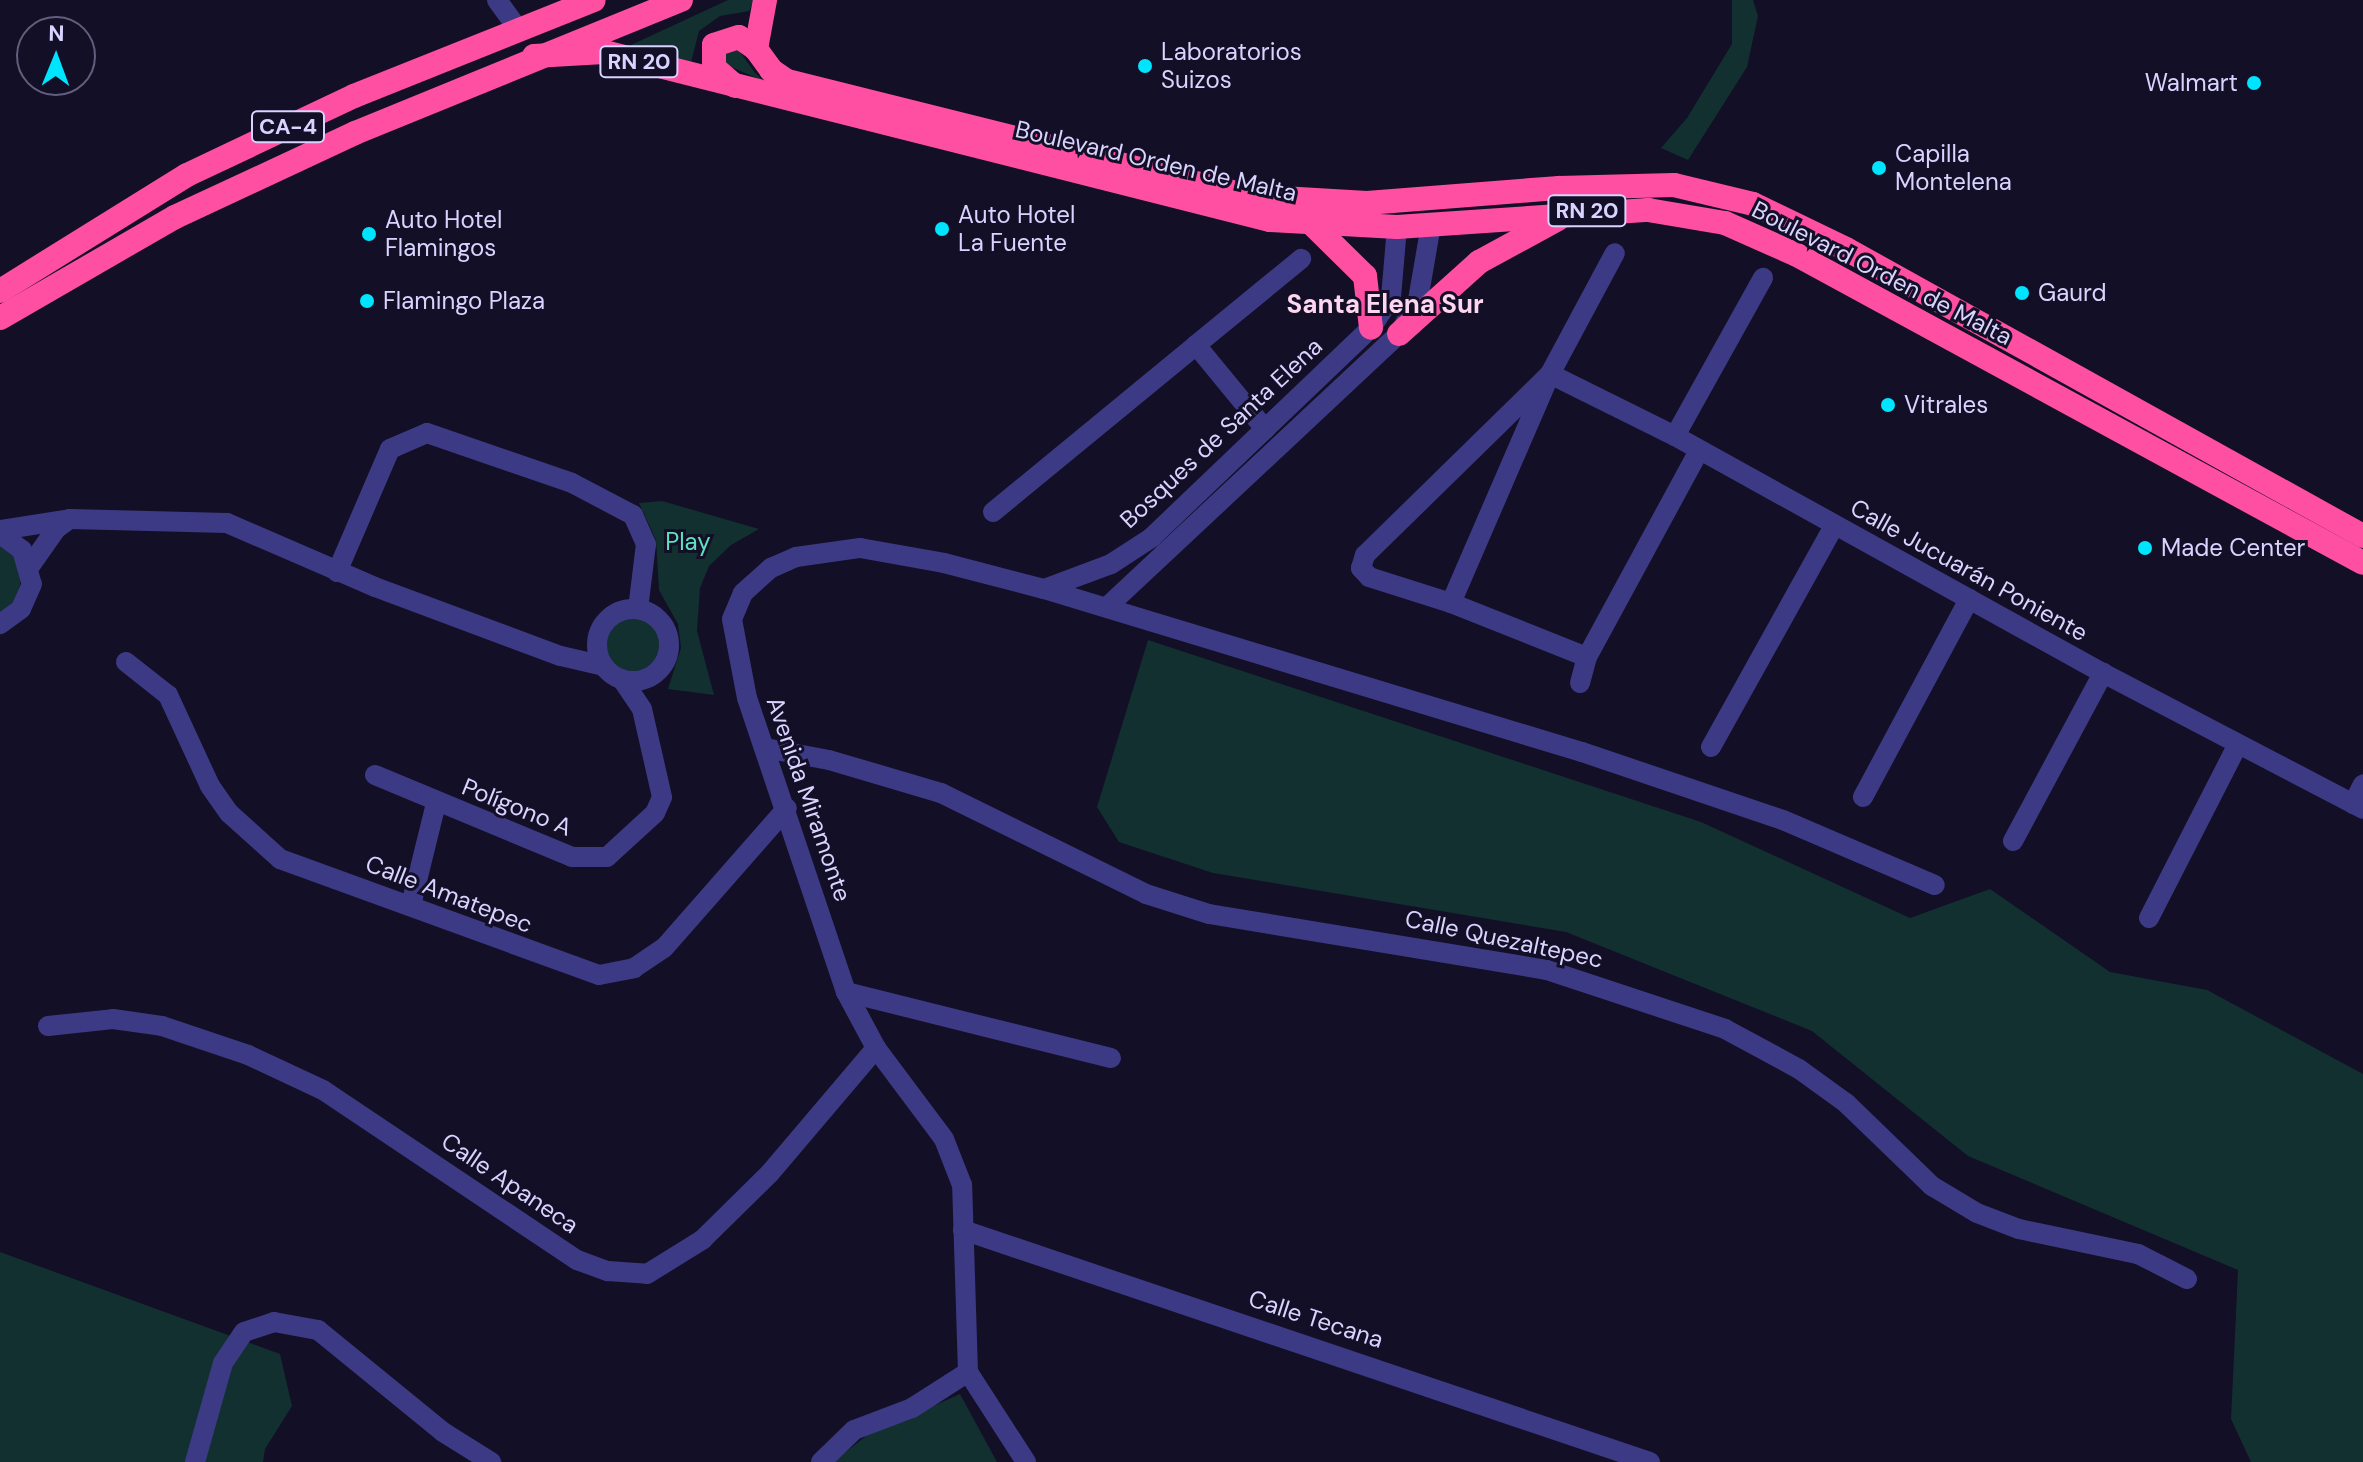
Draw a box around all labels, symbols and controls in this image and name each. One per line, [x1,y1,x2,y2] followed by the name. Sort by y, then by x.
[16,16,96,96] north arrow
[48,19,65,48] text: N
[1161,38,1302,94] place label: Laboratorios Suizos
[599,44,679,80] road number: RN 20
[1136,57,1154,75] marker: Laboratorios Suizos
[2145,69,2238,97] place label: Walmart
[2245,74,2263,92] marker: Walmart
[250,109,326,145] road number: CA-4
[1013,115,1299,207] street label: Boulevard Orden de Malta
[1895,140,2012,196] place label: Capilla Montelena
[1870,159,1888,177] marker: Capilla Montelena
[1547,193,1627,229] road number: RN 20
[1747,195,2017,351] street label: Boulevard Orden de Malta
[958,201,1075,257] place label: Auto Hotel La Fuente
[385,206,502,262] place label: Auto Hotel Flamingos
[933,220,951,238] marker: Auto Hotel La Fuente
[360,225,378,243] marker: Auto Hotel Flamingos
[2038,279,2106,307] place label: Gaurd
[2013,284,2031,302] marker: Gaurd
[383,287,545,315] place label: Flamingo Plaza
[1286,289,1484,321] district label: Santa Elena Sur
[358,292,376,310] marker: Flamingo Plaza
[1114,332,1328,534] street label: Bosques de Santa Elena
[1904,391,1988,419] place label: Vitrales
[1879,396,1897,414] marker: Vitrales
[1845,493,2093,647] street label: Calle Jucuarán Poniente
[665,528,711,556] park label: Play
[2161,534,2306,562] place label: Made Center
[2136,539,2154,557] marker: Made Center
[760,693,858,905] street label: Avenida Miramonte
[458,772,576,842] street label: Polígono A
[362,849,536,939] street label: Calle Amatepec
[1402,904,1606,974] street label: Calle Quezaltepec
[436,1127,584,1239] street label: Calle Apaneca
[1245,1284,1387,1354] street label: Calle Tecana

